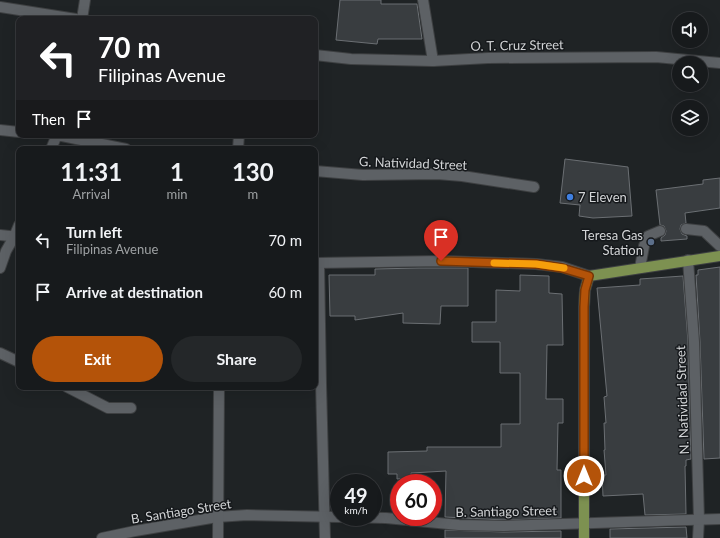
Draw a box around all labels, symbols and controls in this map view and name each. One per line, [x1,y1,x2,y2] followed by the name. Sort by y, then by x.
[672,12,708,136] map controls
[672,12,708,48] button: sound
[98,30,161,64] text: 70 m
[32,32,84,84] icon: left
[470,36,564,54] street label: O. T. Cruz Street
[672,56,708,92] button: search
[98,64,226,86] text: Filipinas Avenue
[672,100,708,136] button: layers
[73,108,95,130] icon: arrive
[32,110,65,128] text: Then
[359,153,468,173] street label: G. Natividad Street
[60,157,122,186] text: 11:31
[170,157,184,186] text: 1
[232,157,274,186] text: 130
[73,186,110,202] text: Arrival
[167,186,188,202] text: min
[247,186,258,202] text: m
[578,189,627,205] place label: 7 Eleven
[565,192,575,202] marker: 7 Eleven
[424,220,458,261] pin
[66,223,122,241] text: Turn left
[430,226,452,248] icon: arrive
[582,227,643,258] place label: Teresa Gas Station
[32,229,54,251] icon: left
[268,231,302,249] text: 70 m
[646,237,656,247] marker: Teresa Gas Station
[66,241,158,257] text: Filipinas Avenue
[32,281,54,303] icon: arrive
[66,283,203,301] text: Arrive at destination
[268,283,302,301] text: 60 m
[32,336,163,382] button: Exit
[171,336,302,382] button: Share
[672,345,692,455] street label: N. Natividad Street
[563,455,605,497] position arrow
[390,474,442,526] speed limit sign: 60
[344,483,368,507] text: 49
[130,495,233,527] street label: B. Santiago Street
[455,502,557,520] street label: B. Santiago Street
[344,504,368,516] text: km/h

